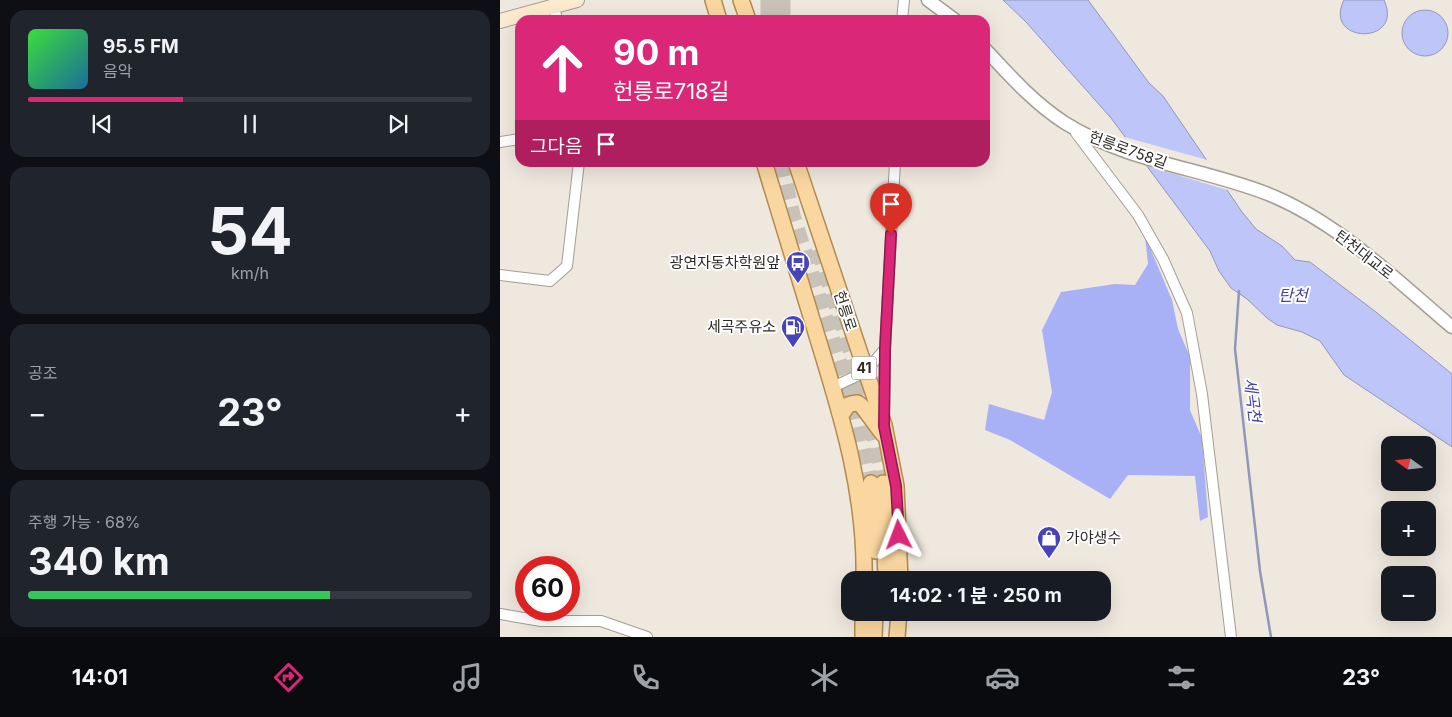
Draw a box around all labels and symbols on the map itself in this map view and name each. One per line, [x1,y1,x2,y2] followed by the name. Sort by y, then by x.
[1086,127,1170,172] street label: 헌릉로758길
[870,183,912,234] pin
[1331,226,1397,283] street label: 탄천대교로
[785,250,811,284] bus stop icon: 광연자동차학원앞
[670,253,780,272] place label: 광연자동차학원앞
[1278,285,1310,305] water label: 탄천
[830,288,861,333] street label: 헌릉로
[780,314,806,348] fuel station icon: 세곡주유소
[707,317,776,336] place label: 세곡주유소
[852,356,876,379] road number: 41
[1240,377,1266,425] water label: 세곡천
[1381,436,1436,491] north arrow
[872,508,924,560] position arrow
[1036,525,1062,559] shop icon: 가야생수
[1066,528,1121,547] place label: 가야생수
[515,556,580,621] speed limit sign: 60

